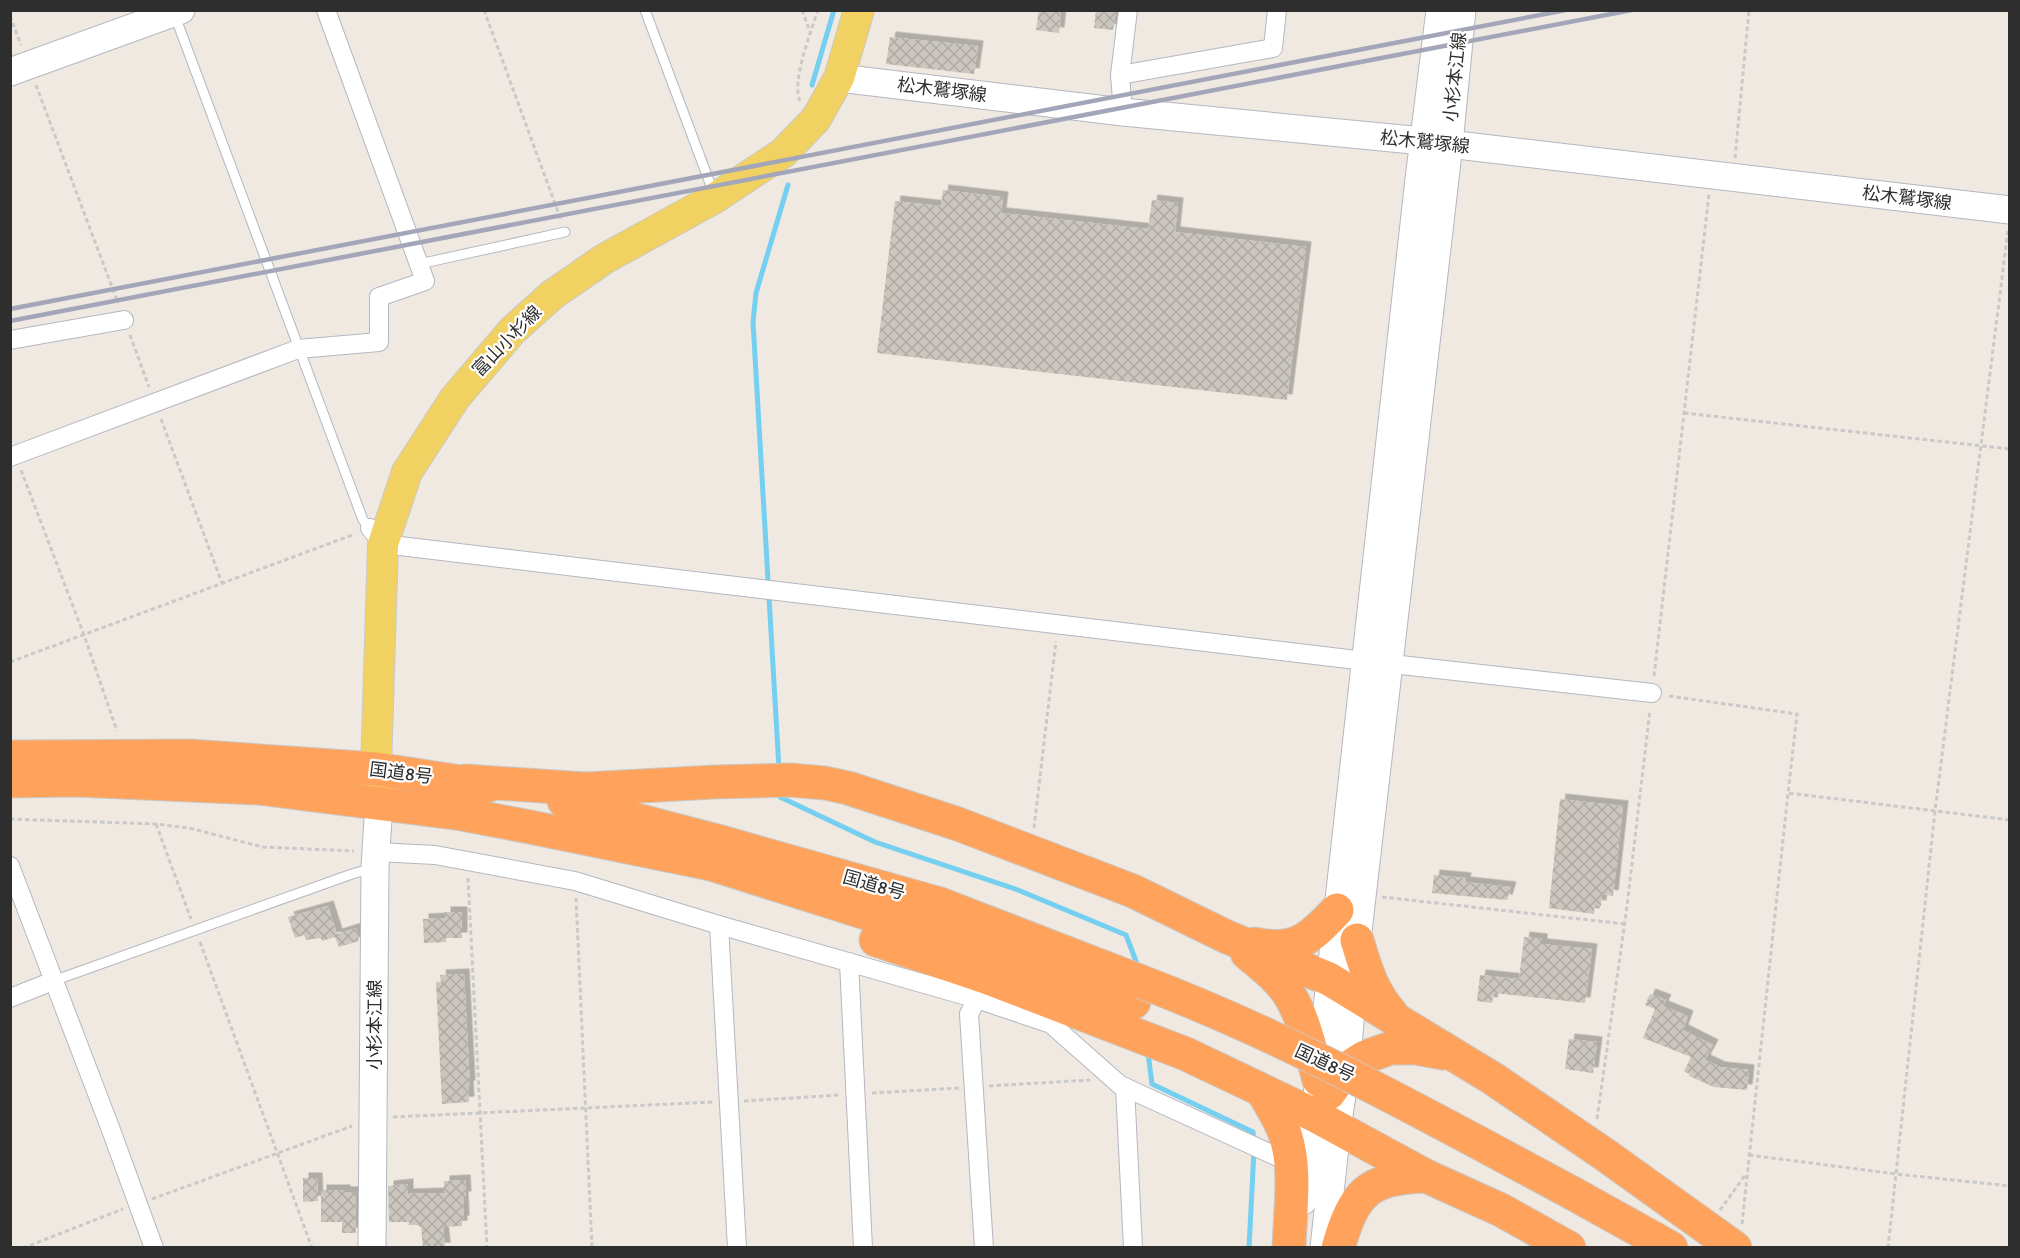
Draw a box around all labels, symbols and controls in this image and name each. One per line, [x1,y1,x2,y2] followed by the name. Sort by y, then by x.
[1439,31,1471,123] street label: 小杉本江線
[896,74,988,106] street label: 松木鷲塚線
[1379,126,1471,158] street label: 松木鷲塚線
[1861,182,1953,214] street label: 松木鷲塚線
[468,301,546,381] street label: 富山小杉線
[368,758,434,788] street label: 国道8号
[840,866,908,904] street label: 国道8号
[364,980,386,1070] street label: 小杉本江線
[1291,1040,1359,1086] street label: 国道8号

